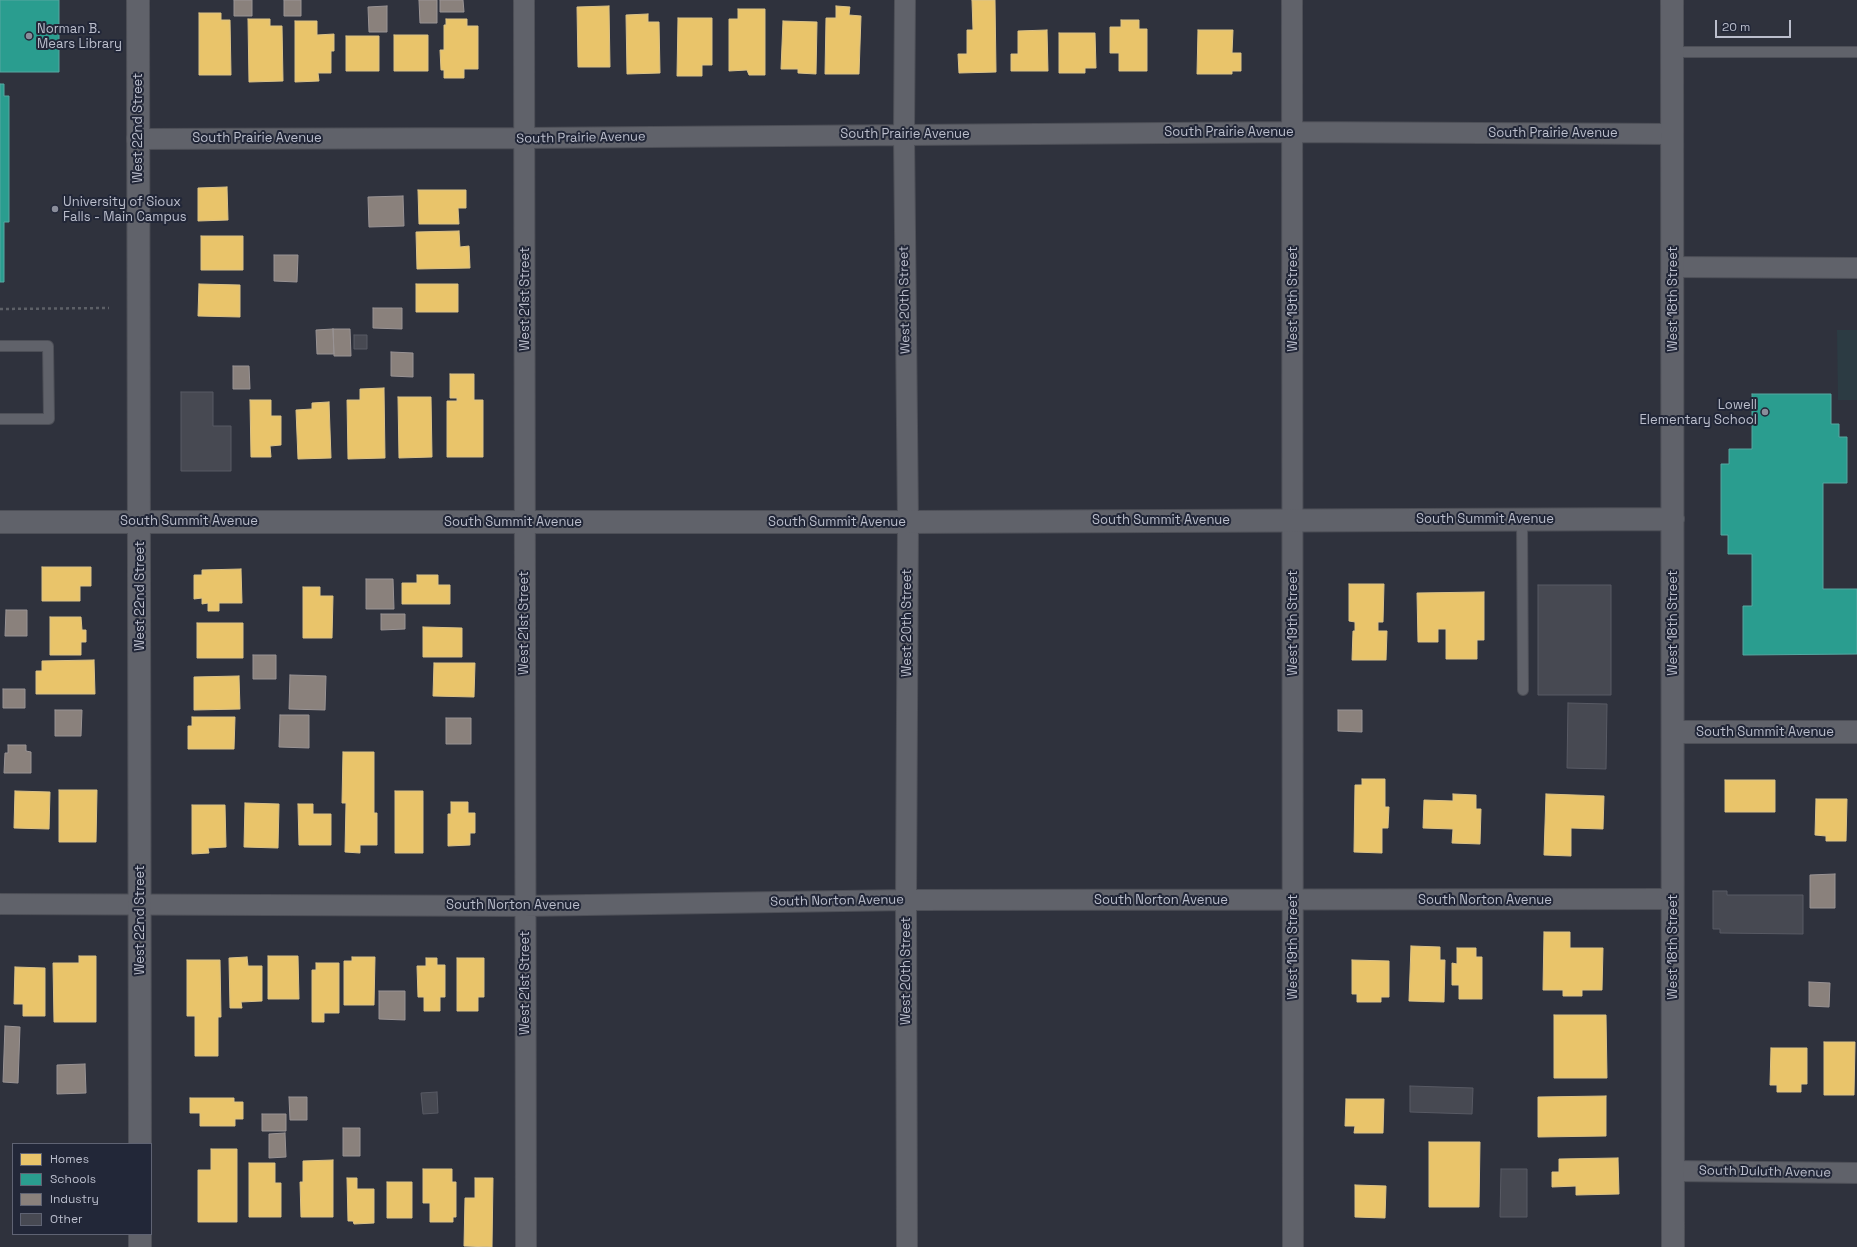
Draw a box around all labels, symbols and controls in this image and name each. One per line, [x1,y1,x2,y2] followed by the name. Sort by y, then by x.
[1717,12,1793,38] scale bar
[1722,19,1750,35] text: 20 m
[37,21,122,52] place label: Norman B. Mears Library
[24,31,34,41] marker: Norman B. Mears Library
[130,73,146,183] street label: West 22nd Street
[1164,124,1294,140] street label: South Prairie Avenue
[1488,125,1618,141] street label: South Prairie Avenue
[840,126,970,142] street label: South Prairie Avenue
[516,129,646,147] street label: South Prairie Avenue
[192,130,322,146] street label: South Prairie Avenue
[63,194,187,225] place label: University of Sioux Falls - Main Campus
[50,204,60,214] marker: University of Sioux Falls - Main Campus
[896,246,914,354] street label: West 20th Street
[1285,246,1301,352] street label: West 19th Street
[1665,246,1681,352] street label: West 18th Street
[517,247,533,351] street label: West 21st Street
[1640,397,1757,428] place label: Lowell Elementary School
[1760,407,1770,417] marker: Lowell Elementary School
[1416,511,1554,527] street label: South Summit Avenue
[1092,512,1230,528] street label: South Summit Avenue
[120,513,258,529] street label: South Summit Avenue
[444,514,582,530] street label: South Summit Avenue
[768,514,906,530] street label: South Summit Avenue
[132,541,148,651] street label: West 22nd Street
[899,569,915,677] street label: West 20th Street
[1285,570,1301,676] street label: West 19th Street
[1665,570,1681,676] street label: West 18th Street
[516,571,532,675] street label: West 21st Street
[1696,724,1834,740] street label: South Summit Avenue
[132,865,148,975] street label: West 22nd Street
[770,892,904,910] street label: South Norton Avenue
[1094,892,1228,908] street label: South Norton Avenue
[1418,892,1552,908] street label: South Norton Avenue
[1285,894,1301,1000] street label: West 19th Street
[1665,894,1681,1000] street label: West 18th Street
[446,897,580,913] street label: South Norton Avenue
[898,917,914,1025] street label: West 20th Street
[517,931,533,1035] street label: West 21st Street
[12,1143,152,1235] legend
[50,1151,89,1167] text: Homes
[1699,1163,1831,1181] street label: South Duluth Avenue
[50,1171,96,1187] text: Schools
[50,1191,99,1207] text: Industry
[50,1211,83,1227] text: Other

